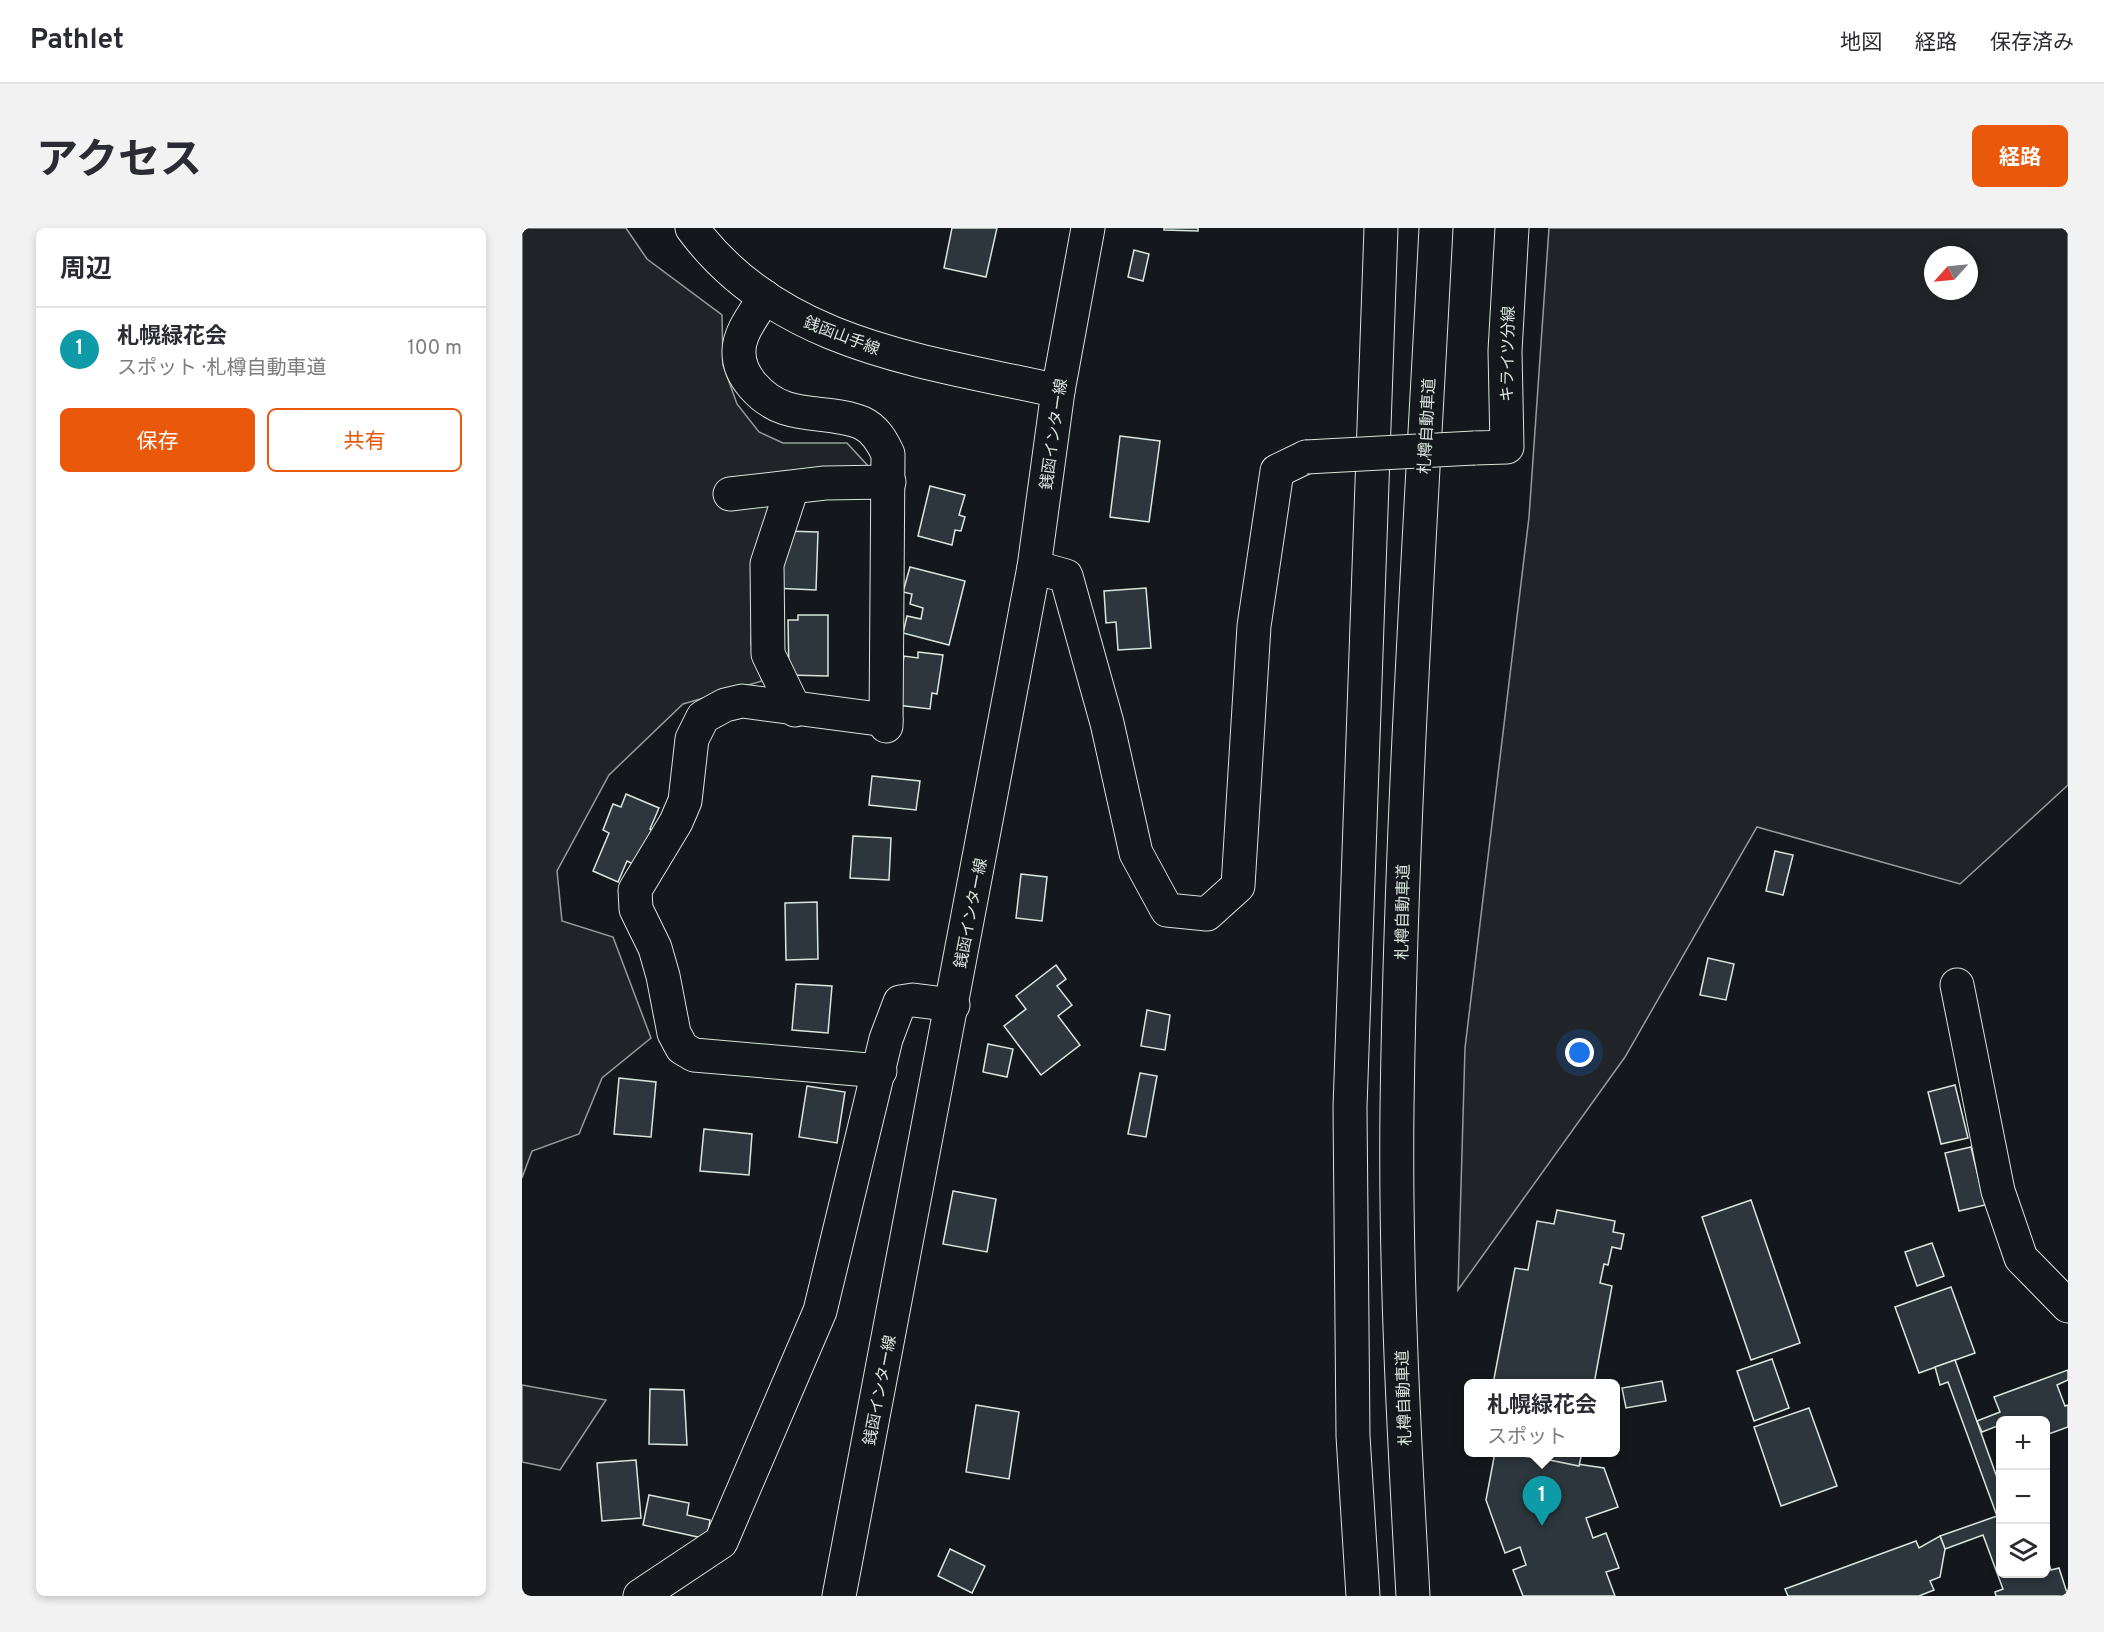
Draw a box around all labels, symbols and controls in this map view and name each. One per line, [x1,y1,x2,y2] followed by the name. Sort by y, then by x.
[30,23,124,59] text: Pathlet
[1840,30,1882,57] text: 地図
[1915,30,1957,57] text: 経路
[1990,30,2074,57] text: 保存済み
[1972,125,2068,187] button: 経路
[36,136,202,189] text: アクセス
[1924,246,1978,300] north arrow
[60,254,112,287] text: 周辺
[1498,306,1520,402] street label: キライツ分線
[800,313,882,361] street label: 銭函山手線
[117,324,227,351] text: 札幌緑花会
[76,336,84,362] text: 1
[407,336,462,362] text: 100 m
[117,356,326,382] text: スポット · 札樽自動車道
[1037,377,1073,491] street label: 銭函インター線
[1415,378,1440,475] street label: 札樽自動車道
[60,408,255,472] button: 保存
[267,408,462,472] button: 共有
[951,856,992,970] street label: 銭函インター線
[1393,864,1415,960] street label: 札樽自動車道
[1565,1038,1594,1067] your location
[860,1333,901,1447] street label: 銭函インター線
[1393,1350,1417,1446] street label: 札樽自動車道
[1464,1379,1620,1457] popup
[1487,1393,1597,1420] text: 札幌緑花会
[1996,1416,2050,1578] map controls
[1996,1416,2050,1470] button: +
[1487,1425,1567,1451] text: スポット
[1996,1470,2050,1524] button: −
[1522,1476,1562,1526] pin: 1
[1996,1524,2050,1578] button: layers

